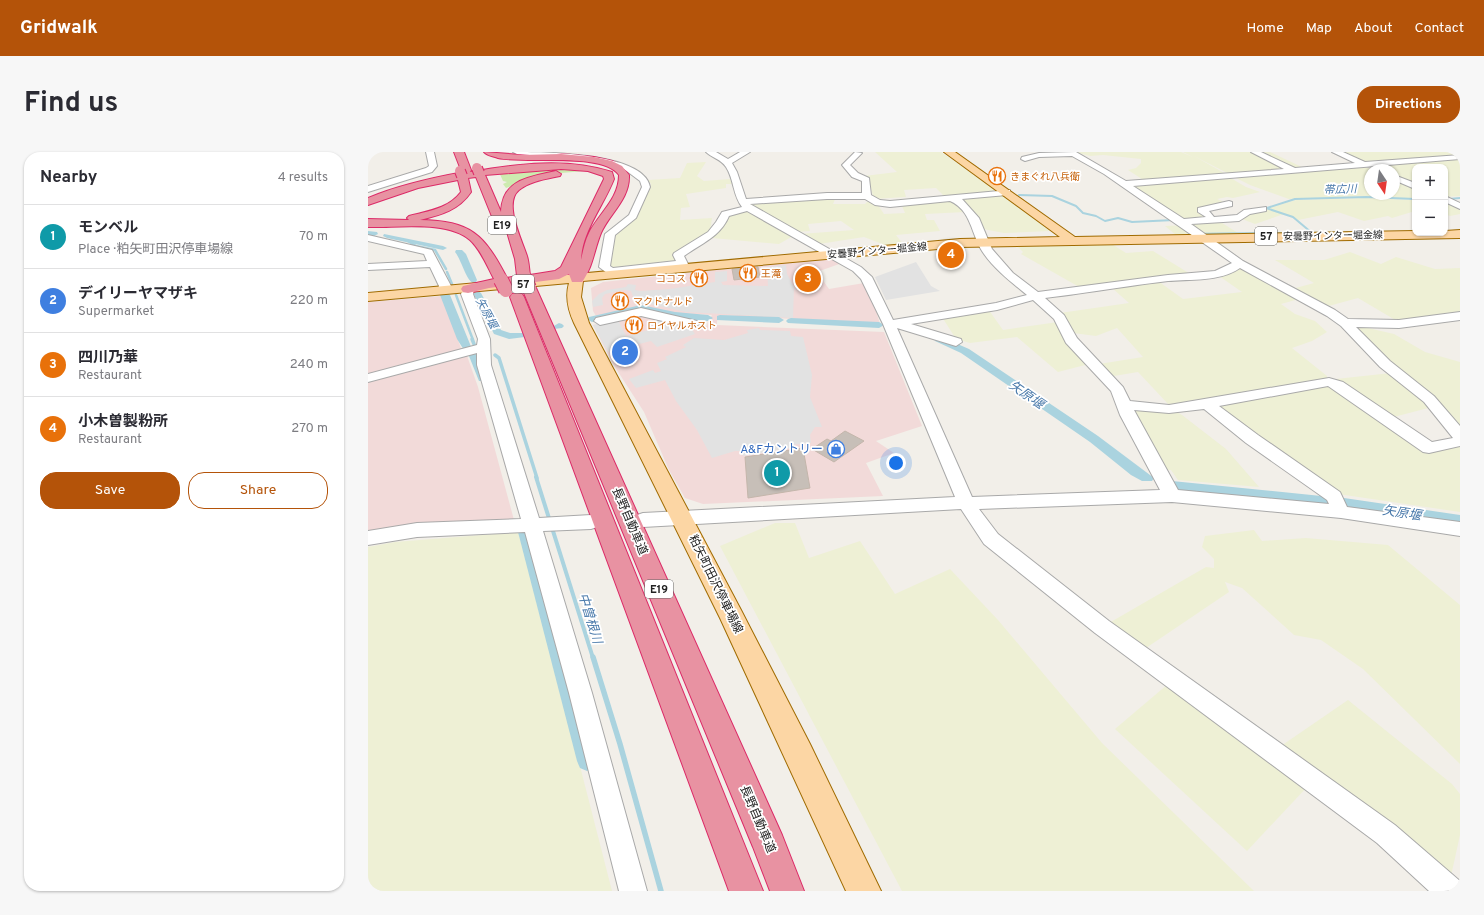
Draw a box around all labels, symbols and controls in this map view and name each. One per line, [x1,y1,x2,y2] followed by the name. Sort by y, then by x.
[20,16,98,40] text: Gridwalk
[1247,20,1284,37] text: Home
[1306,20,1332,37] text: Map
[1354,20,1393,37] text: About
[1415,20,1464,37] text: Contact
[24,86,118,122] text: Find us
[1357,86,1460,123] button: Directions
[1364,164,1400,200] north arrow
[1412,164,1448,236] map controls
[1412,164,1448,200] button: +
[987,166,1007,186] restaurant icon: きまぐれ八兵衛
[40,167,97,189] text: Nearby
[278,170,328,186] text: 4 results
[1010,171,1080,184] place label: きまぐれ八兵衛
[1323,182,1358,198] water label: 帯広川
[1412,200,1448,236] button: −
[488,216,516,234] road number: E19
[78,219,138,238] text: モンベル
[1255,227,1277,245] road number: 57
[50,229,56,245] text: 1
[299,229,328,245] text: 70 m
[1283,229,1383,244] street label: 安曇野インター堀金線
[938,240,964,270] pin: 4
[827,241,928,262] street label: 安曇野インター堀金線
[78,242,233,258] text: Place · 粕矢町田沢停車場線
[738,263,758,283] restaurant icon: 王滝
[795,264,821,294] pin: 3
[689,268,709,288] restaurant icon: ココス
[761,268,781,281] place label: 王滝
[656,273,686,286] place label: ココス
[512,275,534,293] road number: 57
[78,285,198,304] text: デイリーヤマザキ
[610,291,630,311] restaurant icon: マクドナルド
[49,293,57,309] text: 2
[290,293,328,309] text: 220 m
[472,296,501,333] water label: 矢原堰
[633,296,693,309] place label: マクドナルド
[78,304,154,320] text: Supermarket
[624,315,644,335] restaurant icon: ロイヤルホスト
[647,320,717,333] place label: ロイヤルホスト
[612,337,638,367] pin: 2
[78,349,138,368] text: 四川乃華
[49,357,57,373] text: 3
[290,357,328,373] text: 240 m
[78,368,142,384] text: Restaurant
[1005,378,1048,415] water label: 矢原堰
[78,413,168,432] text: 小木曽製粉所
[49,421,57,437] text: 4
[291,421,328,437] text: 270 m
[78,432,142,448] text: Restaurant
[826,439,846,459] shop icon: A&Fカントリー
[740,442,823,458] place label: A&Fカントリー
[886,453,906,473] your location
[764,458,790,488] pin: 1
[40,472,180,509] button: Save
[188,472,328,509] button: Share
[608,485,651,558] street label: 長野自動車道
[1381,503,1424,525] water label: 矢原堰
[684,532,746,636] street label: 粕矢町田沢停車場線
[645,580,673,598] road number: E19
[574,591,605,648] water label: 中曽根川
[736,783,779,856] street label: 長野自動車道

